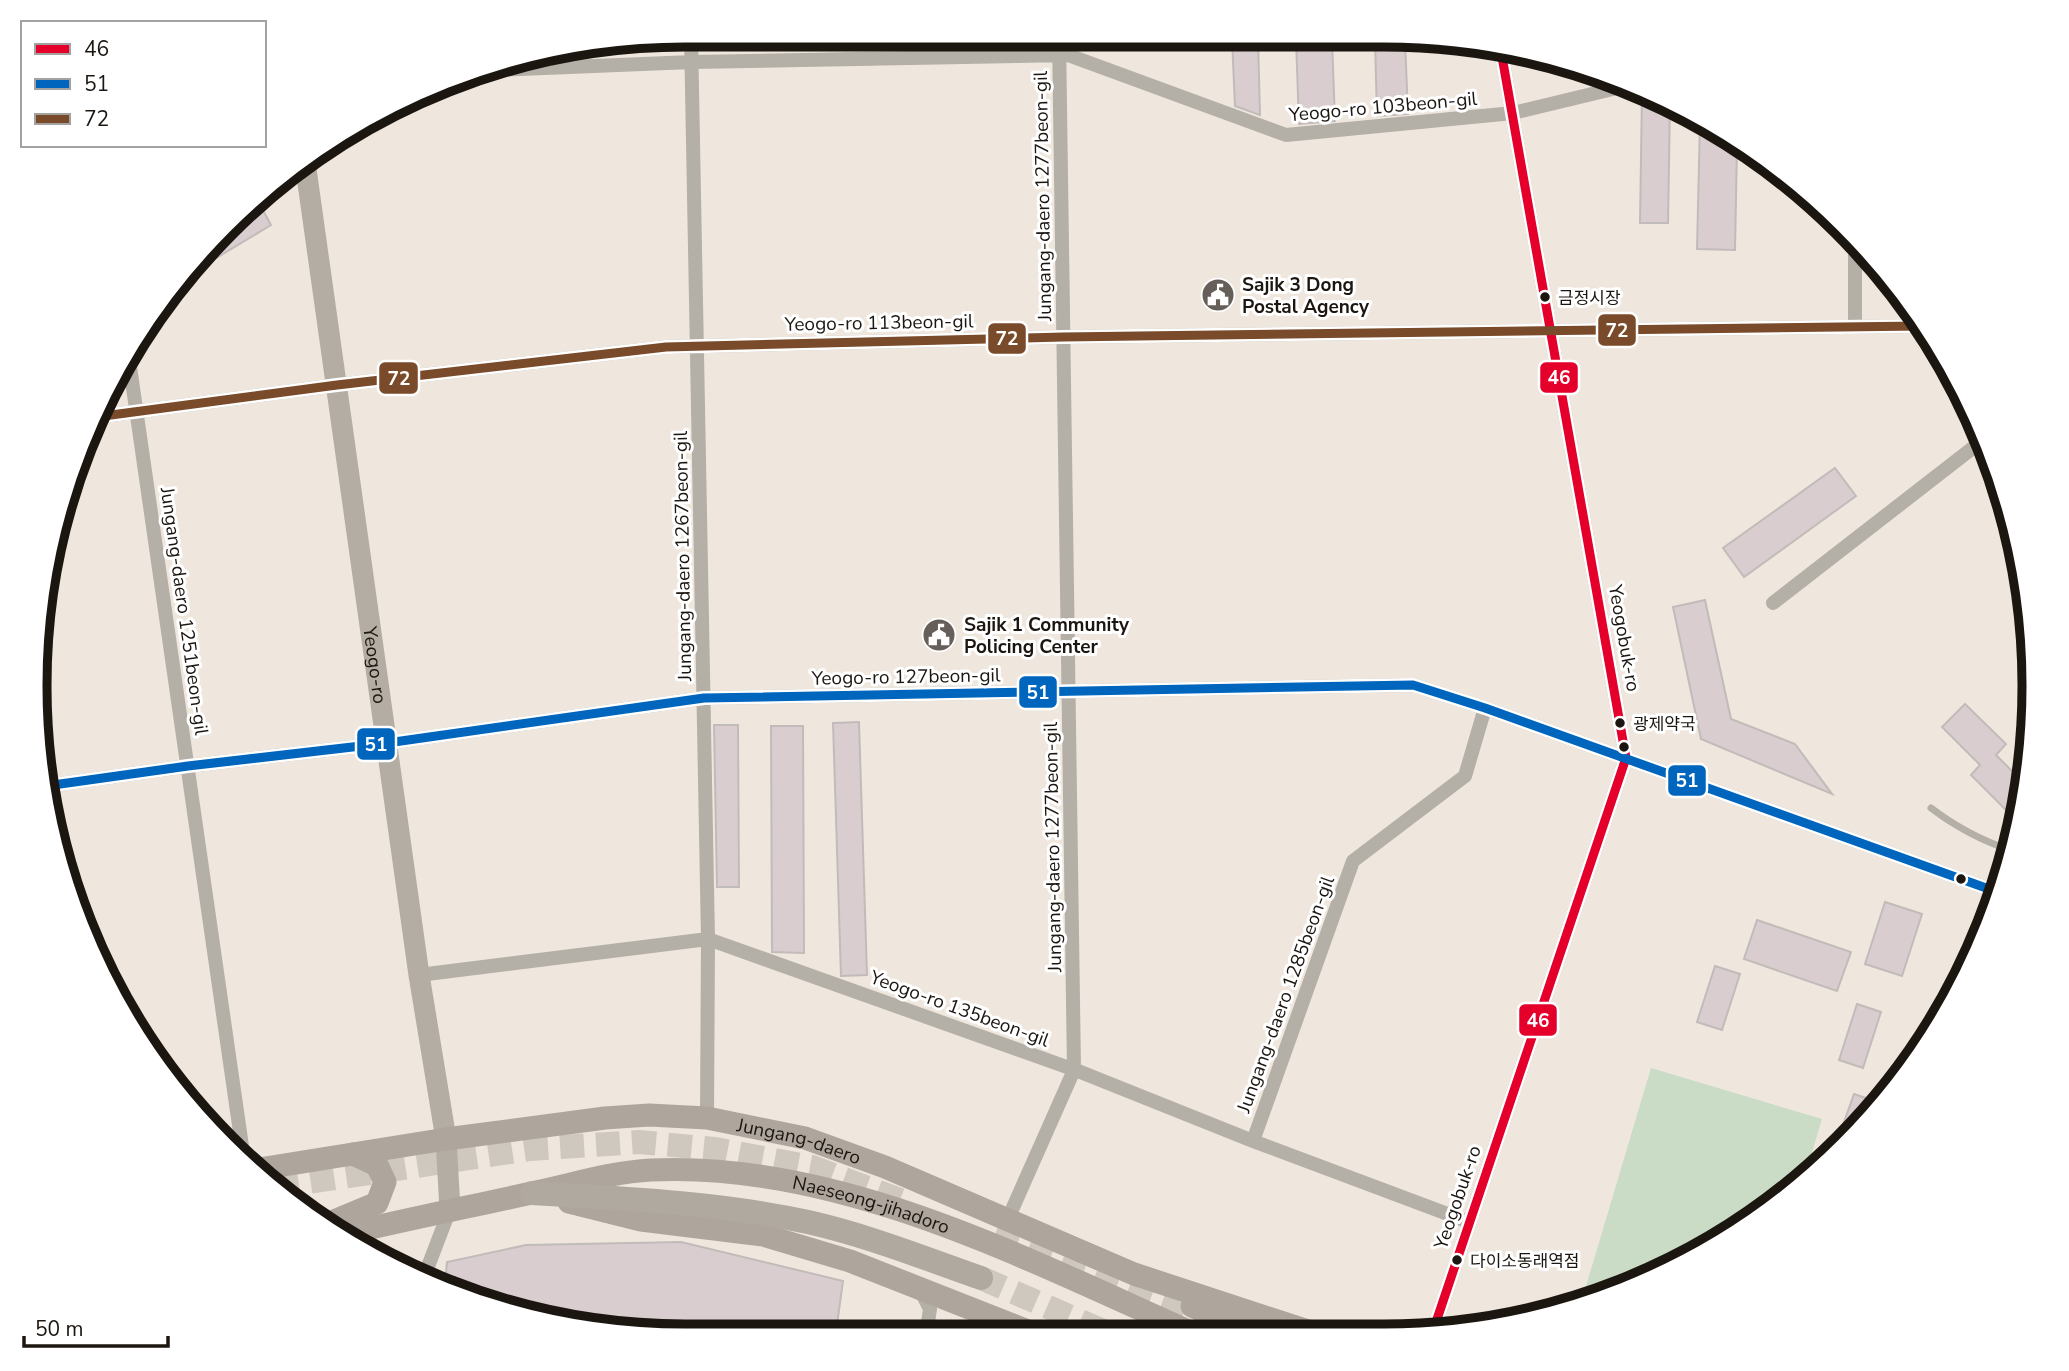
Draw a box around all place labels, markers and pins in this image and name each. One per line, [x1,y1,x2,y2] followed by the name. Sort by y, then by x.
[1242,272,1370,320] place label: Sajik 3 Dong Postal Agency
[1199,276,1237,314] public building icon: Sajik 3 Dong Postal Agency
[1558,287,1621,310] place label: 금정시장
[1538,290,1552,304] marker: 금정시장
[964,612,1130,660] place label: Sajik 1 Community Policing Center
[920,616,958,654] public building icon: Sajik 1 Community Policing Center
[1633,713,1696,736] place label: 광제약국
[1613,716,1627,730] marker: 광제약국
[1617,740,1631,754] unlabelled marker
[1954,872,1968,886] unlabelled marker
[1470,1250,1579,1273] place label: 다이소동래역점
[1450,1253,1464,1267] marker: 다이소동래역점

